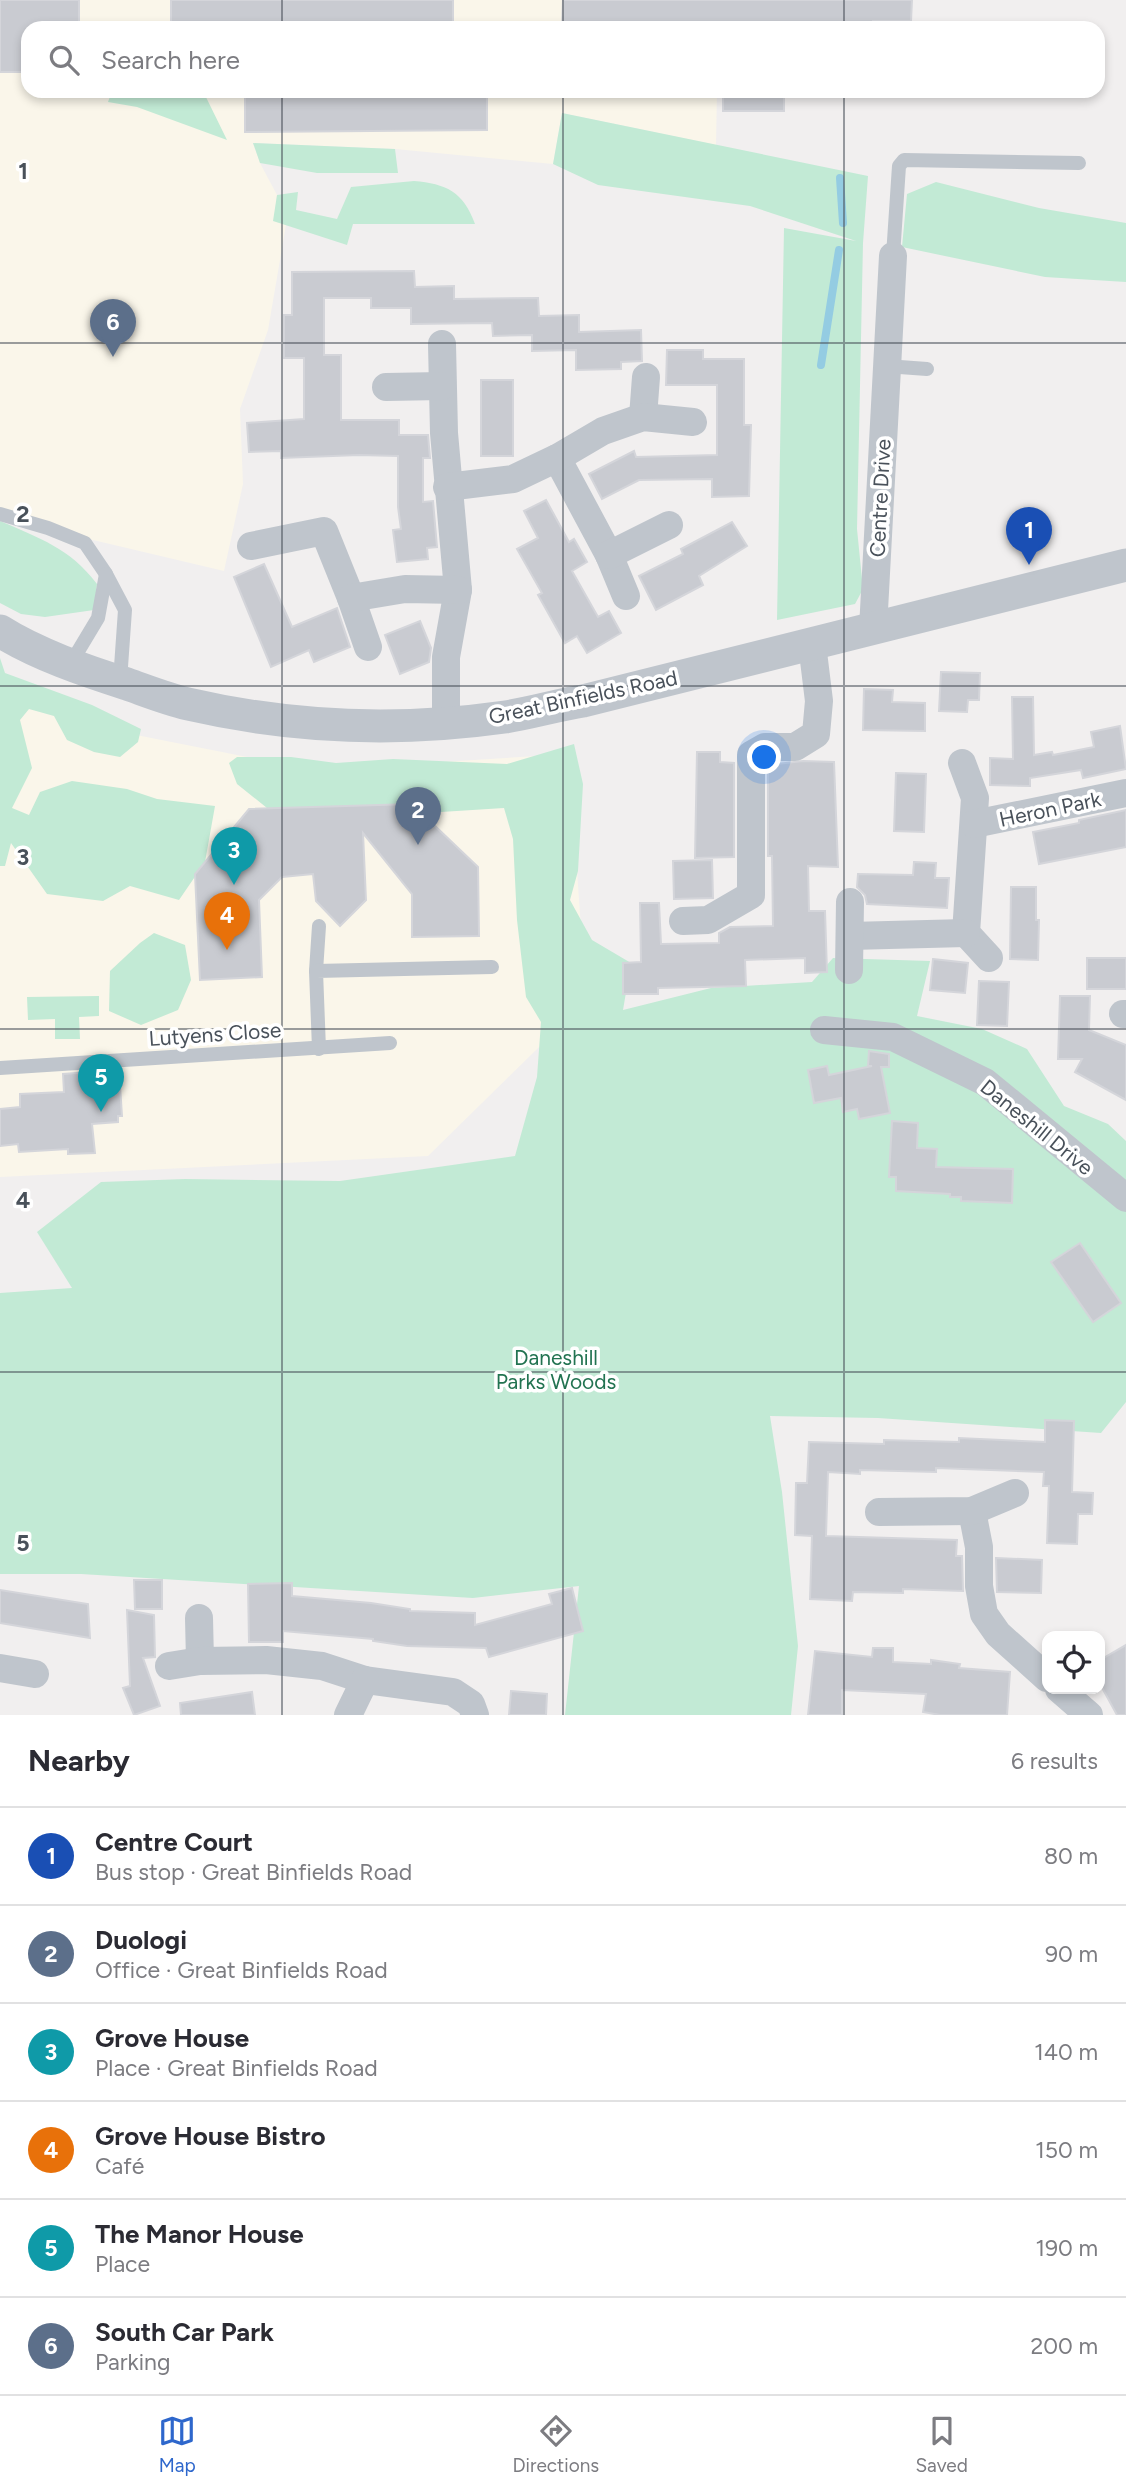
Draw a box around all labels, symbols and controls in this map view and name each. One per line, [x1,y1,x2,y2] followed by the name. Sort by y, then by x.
[21,21,1105,98] search box
[45,41,83,79] icon: search
[101,44,240,76] text: Search here
[18,157,28,185] text: 1
[90,299,136,357] pin: 6
[864,438,896,558] street label: Centre Drive
[16,500,30,528] text: 2
[1006,507,1052,565] pin: 1
[486,665,680,729] street label: Great Binfields Road
[747,740,781,774] your location
[997,786,1104,832] street label: Heron Park
[395,787,441,845] pin: 2
[211,827,257,885] pin: 3
[17,843,29,871] text: 3
[204,892,250,950] pin: 4
[148,1017,282,1051] street label: Lutyens Close
[78,1054,124,1112] pin: 5
[976,1074,1098,1180] street label: Daneshill Drive
[16,1186,30,1214] text: 4
[496,1345,616,1394] park label: Daneshill Parks Woods
[16,1529,30,1557] text: 5
[1042,1631,1105,1694] map controls
[1042,1631,1105,1694] button: locate
[28,1742,130,1779] text: Nearby
[1011,1747,1098,1775] text: 6 results
[95,1826,253,1858] text: Centre Court
[46,1842,56,1870] text: 1
[1044,1842,1098,1870] text: 80 m
[95,1858,412,1886] text: Bus stop · Great Binfields Road
[95,1924,187,1956] text: Duologi
[44,1940,58,1968] text: 2
[1045,1940,1098,1968] text: 90 m
[95,1956,388,1984] text: Office · Great Binfields Road
[95,2022,249,2054] text: Grove House
[45,2038,57,2066] text: 3
[1034,2038,1098,2066] text: 140 m
[95,2054,378,2082] text: Place · Great Binfields Road
[95,2120,326,2152] text: Grove House Bistro
[44,2136,58,2164] text: 4
[1035,2136,1098,2164] text: 150 m
[95,2152,144,2180] text: Café
[95,2218,304,2250] text: The Manor House
[44,2234,58,2262] text: 5
[1035,2234,1098,2262] text: 190 m
[95,2250,150,2278] text: Place
[95,2316,274,2348] text: South Car Park
[44,2332,58,2360] text: 6
[1030,2332,1098,2360] text: 200 m
[95,2348,170,2376] text: Parking
[158,2412,196,2477] tab: Map
[512,2412,599,2477] tab: Directions
[915,2412,968,2477] tab: Saved

